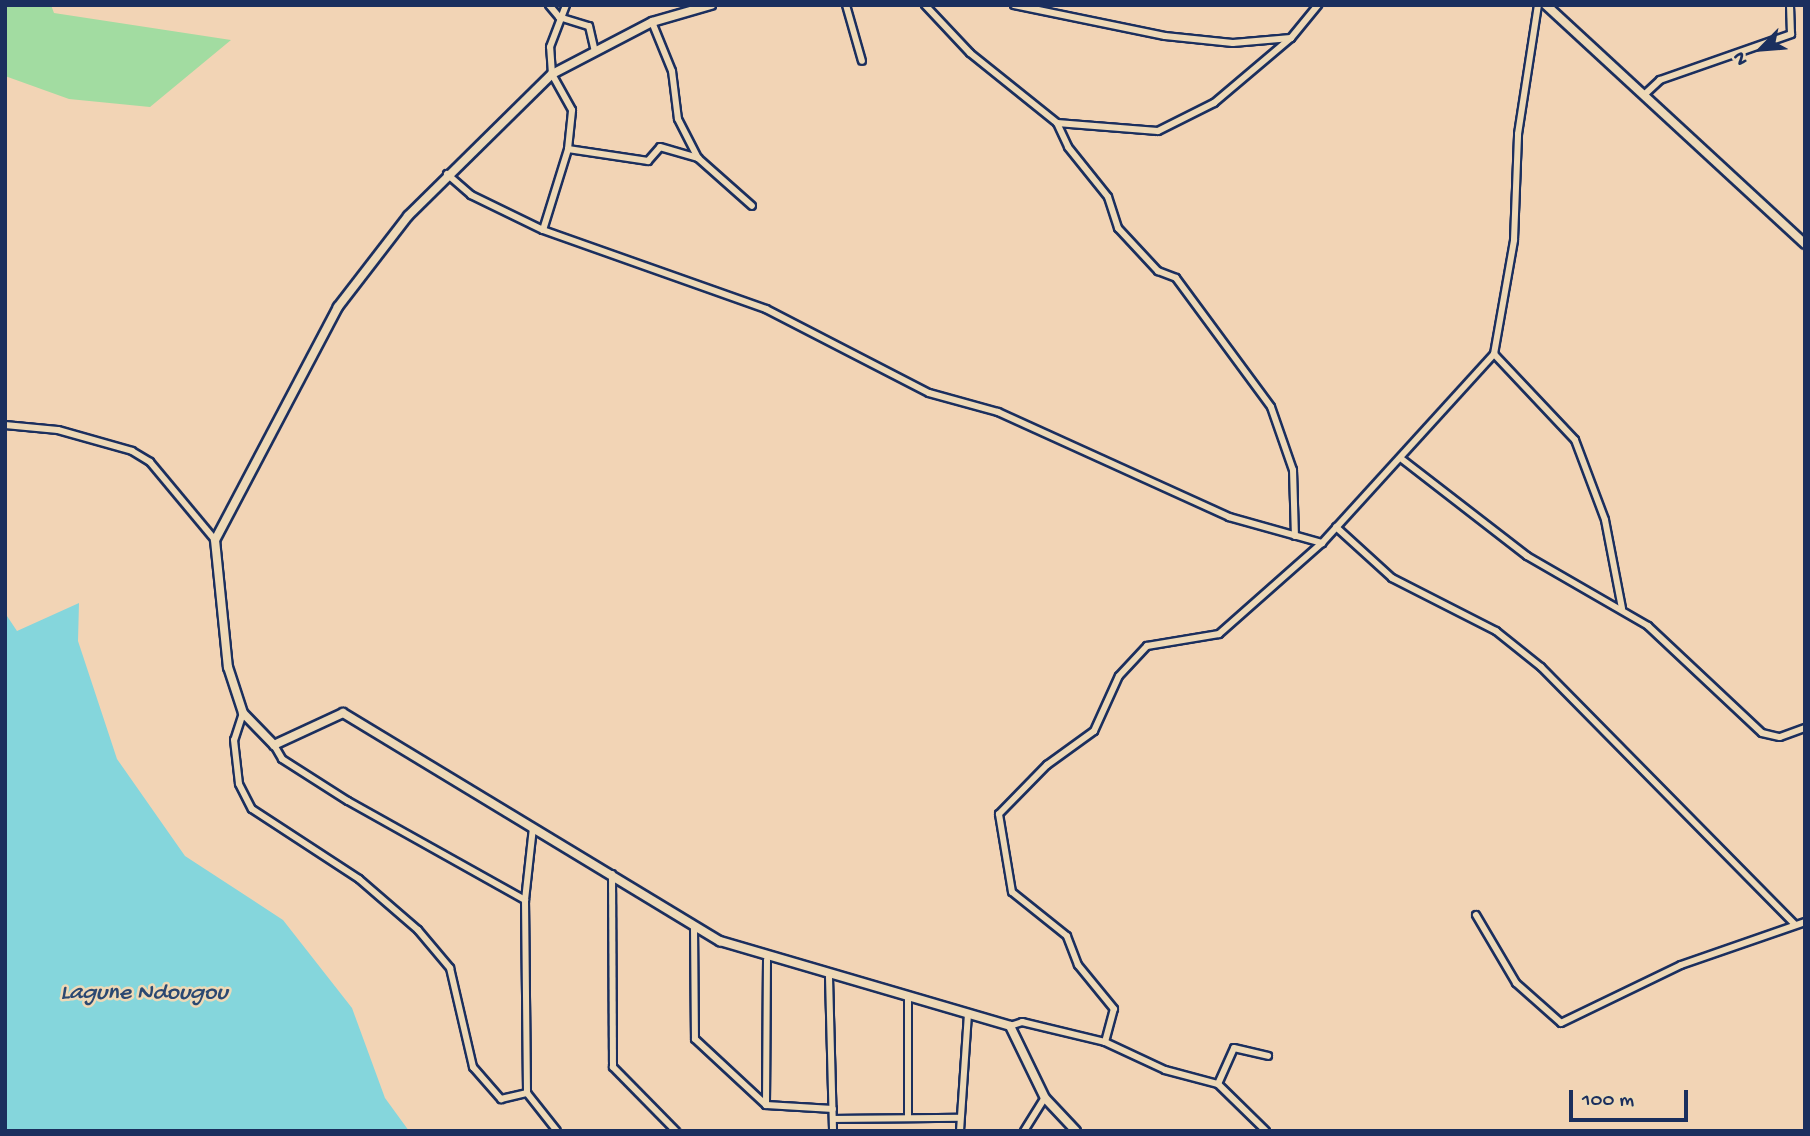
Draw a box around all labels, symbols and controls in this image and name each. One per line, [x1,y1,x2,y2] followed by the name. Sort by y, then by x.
[1726,14,1796,84] north arrow
[1728,48,1755,69] text: N
[60,980,228,1008] water label: Lagune Ndougou
[1572,1076,1691,1120] scale bar
[1582,1089,1634,1114] text: 100 m

